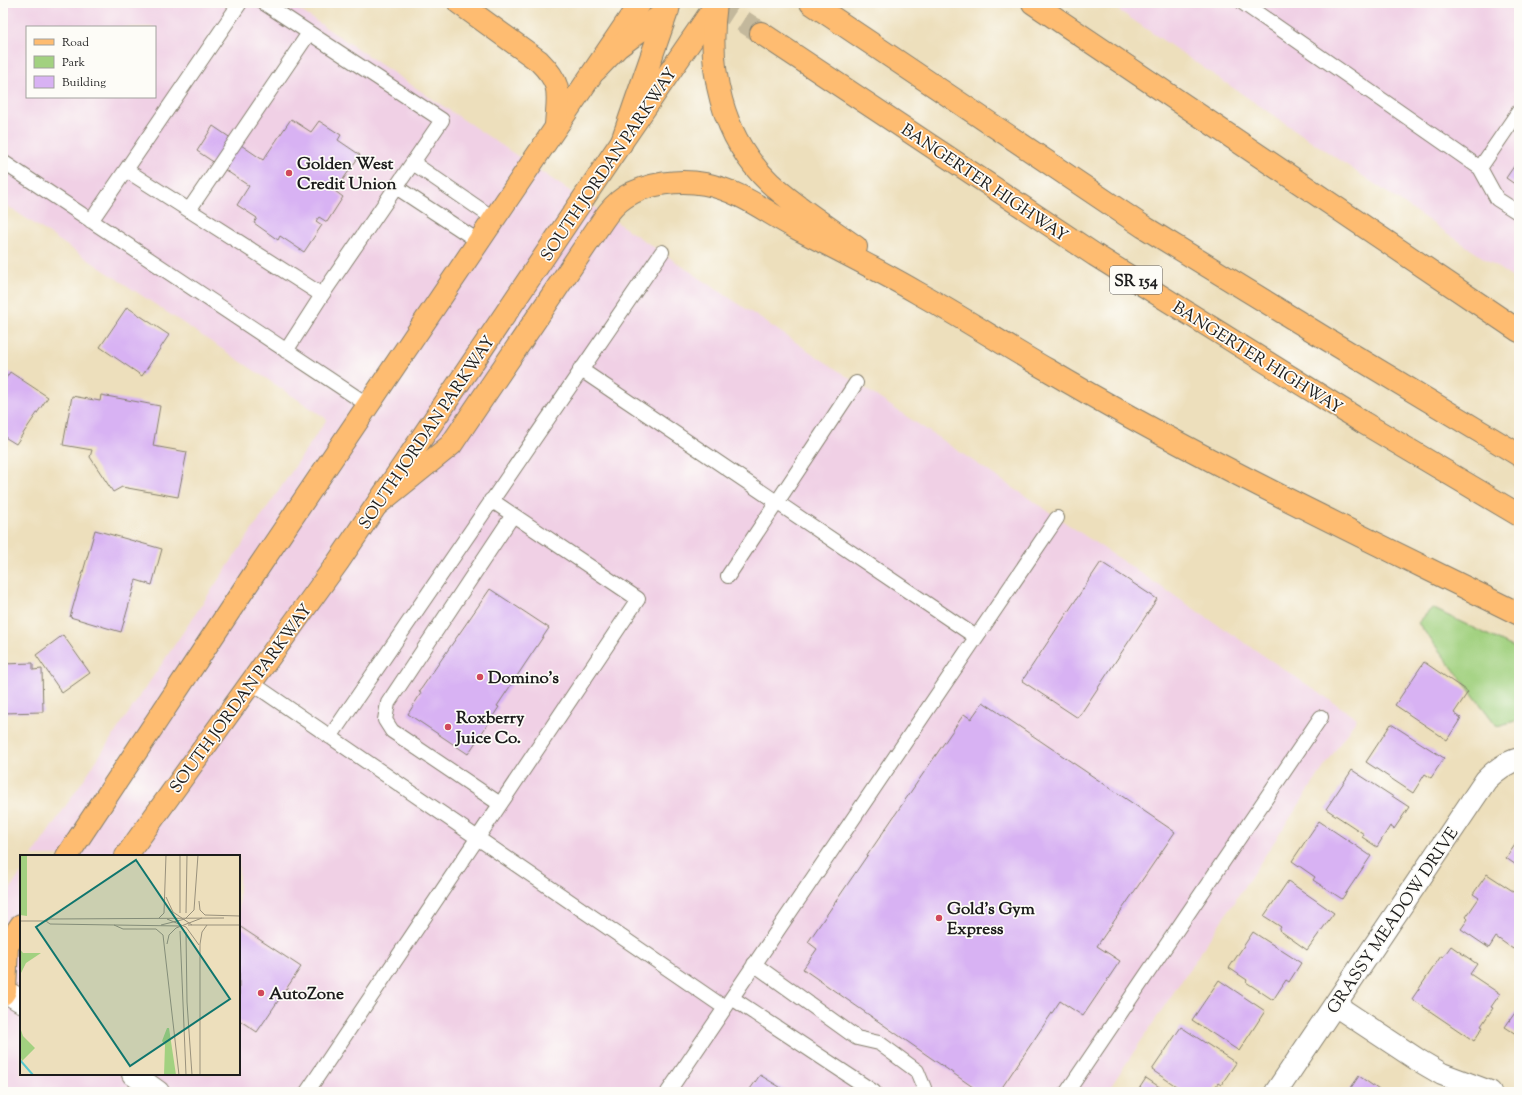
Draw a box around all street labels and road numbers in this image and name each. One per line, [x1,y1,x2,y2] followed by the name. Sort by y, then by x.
[536,64,684,267] street label: SOUTH JORDAN PARKWAY
[896,119,1072,249] street label: BANGERTER HIGHWAY
[1110,266,1162,294] road number: SR 154
[1167,296,1347,421] street label: BANGERTER HIGHWAY
[354,332,502,535] street label: SOUTH JORDAN PARKWAY
[165,600,319,799] street label: SOUTH JORDAN PARKWAY
[1322,823,1465,1019] street label: GRASSY MEADOW DRIVE

